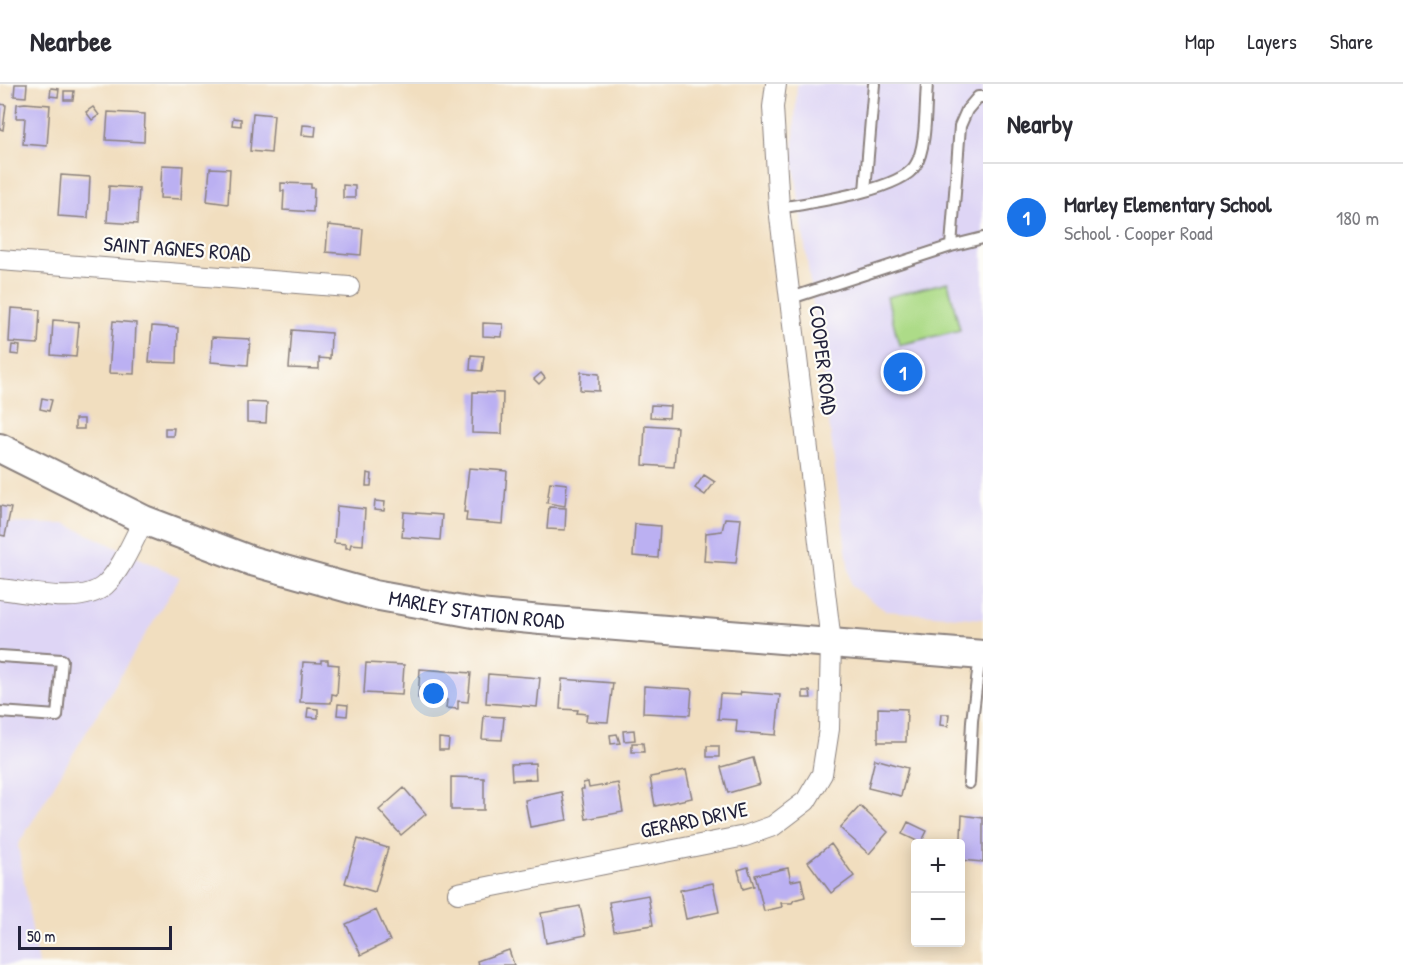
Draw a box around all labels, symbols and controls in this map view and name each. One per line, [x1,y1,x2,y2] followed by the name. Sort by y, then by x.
[30,22,112,60] text: Nearbee
[1185,27,1214,56] text: Map
[1247,27,1297,56] text: Layers
[1330,27,1373,56] text: Share
[1007,106,1073,141] text: Nearby
[1064,189,1272,219] text: Marley Elementary School
[1023,204,1030,231] text: 1
[1336,204,1379,231] text: 180 m
[1064,219,1213,246] text: School · Cooper Road
[103,229,252,268] street label: SAINT AGNES ROAD
[802,304,845,416] street label: COOPER ROAD
[884,350,922,394] pin: 1
[386,583,566,636] street label: MARLEY STATION ROAD
[419,679,448,708] your location
[638,794,750,845] street label: GERARD DRIVE
[911,839,965,947] map controls
[911,839,965,893] button: +
[911,893,965,947] button: −
[18,923,172,950] scale bar
[27,925,56,947] text: 50 m

